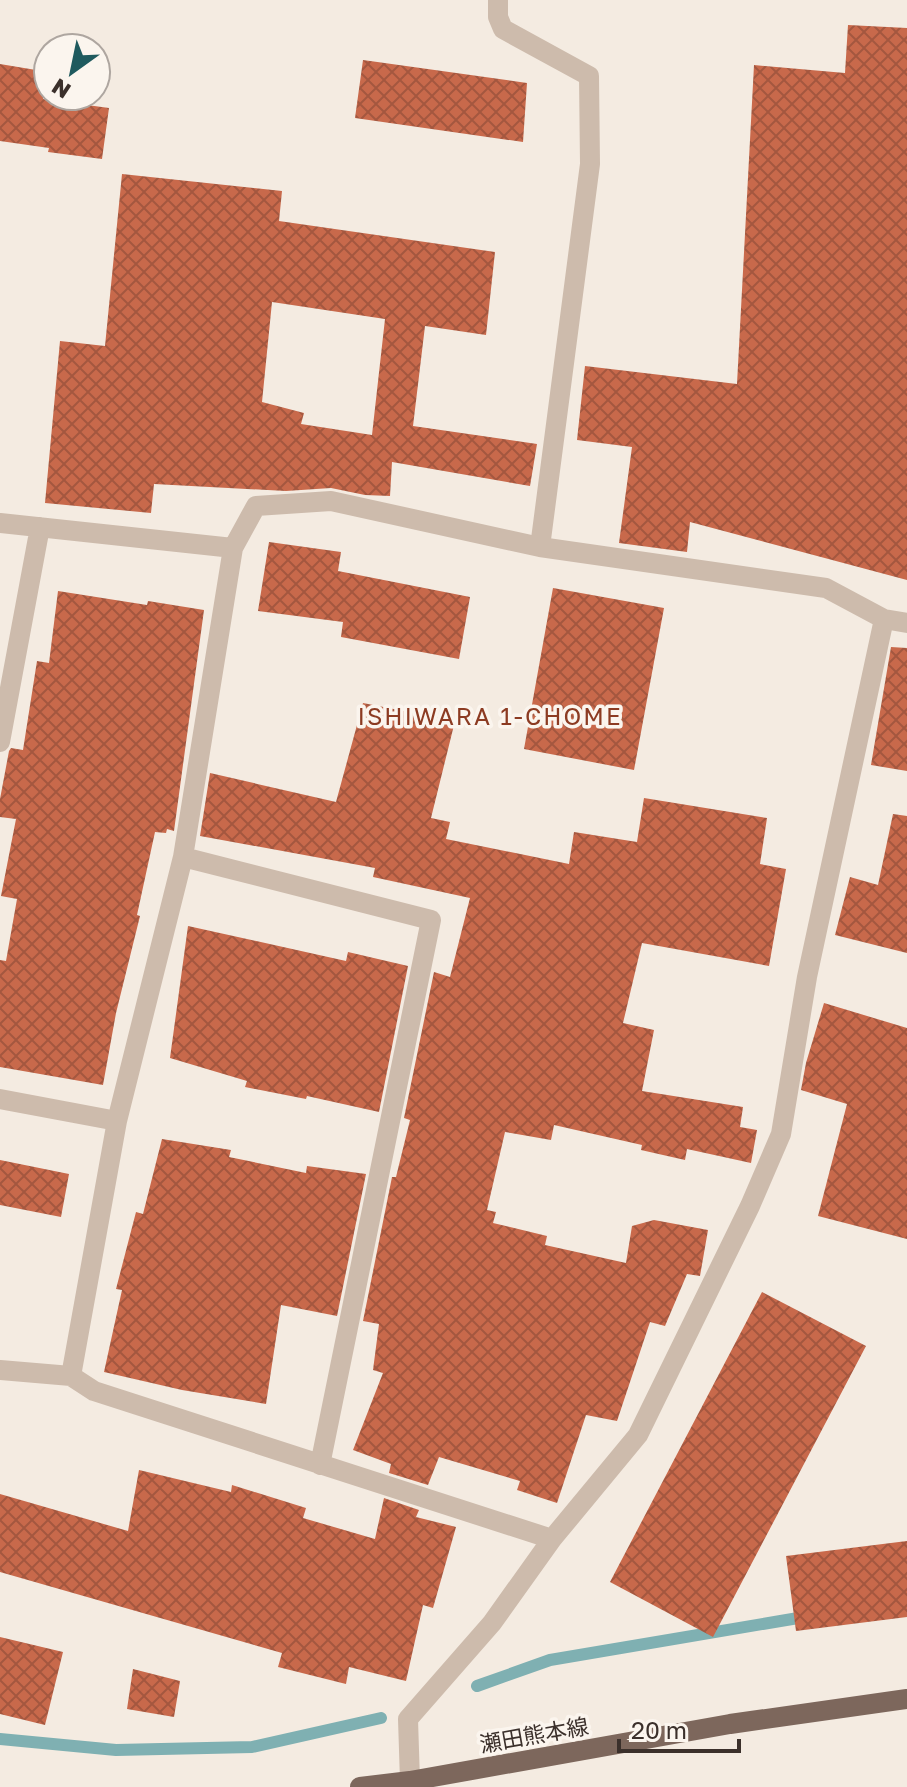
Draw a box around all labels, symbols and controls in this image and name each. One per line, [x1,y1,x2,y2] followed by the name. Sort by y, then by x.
[32,32,112,112] north arrow
[46,73,75,105] text: N
[357,701,623,730] district label: ISHIWARA 1-CHOME
[619,1703,739,1753] scale bar
[477,1712,590,1757] street label: 瀬田熊本線
[631,1715,687,1744] text: 20 m

